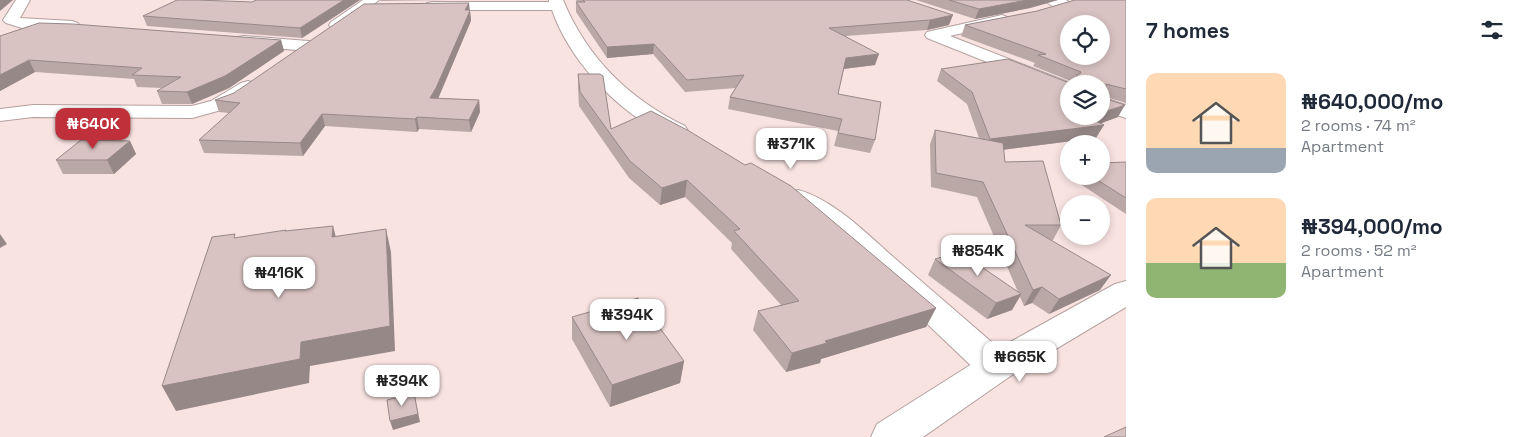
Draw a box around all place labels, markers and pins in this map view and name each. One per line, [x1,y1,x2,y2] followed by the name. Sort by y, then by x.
[58,108,128,150] pin: ₦640K
[756,128,826,170] pin: ₦371K
[943,234,1013,277] pin: ₦854K
[244,256,314,299] pin: ₦416K
[592,298,662,341] pin: ₦394K
[985,340,1055,383] pin: ₦665K
[367,364,437,407] pin: ₦394K

